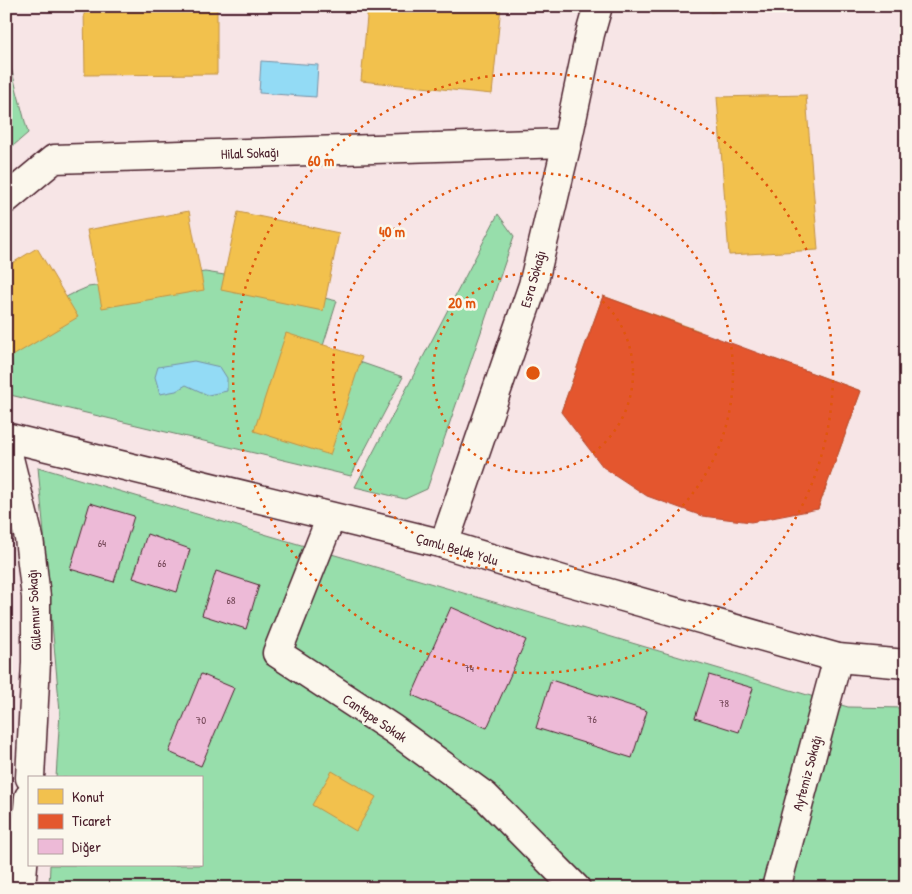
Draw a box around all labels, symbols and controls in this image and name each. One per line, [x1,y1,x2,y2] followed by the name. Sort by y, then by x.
[220,142,280,164] street label: Hilal Sokağı
[308,150,334,171] text: 60 m
[379,221,405,242] text: 40 m
[515,248,551,310] street label: Esra Sokağı
[448,292,476,313] text: 20 m
[524,364,542,382] centre of rings
[414,528,501,569] street label: Çamlı Belde Yolu
[98,536,106,550] house number: 64
[158,556,167,570] house number: 66
[22,569,46,651] street label: Gülennur Sokağı
[226,593,236,607] house number: 68
[464,661,474,675] house number: 74
[339,689,411,747] street label: Cantepe Sokak
[719,696,729,710] house number: 78
[587,712,598,726] house number: 76
[196,713,206,727] house number: 70
[787,733,827,813] street label: Aytemiz Sokağı
[28,776,202,866] legend
[72,786,105,807] text: Konut
[72,810,112,831] text: Ticaret
[72,836,101,857] text: Diğer

